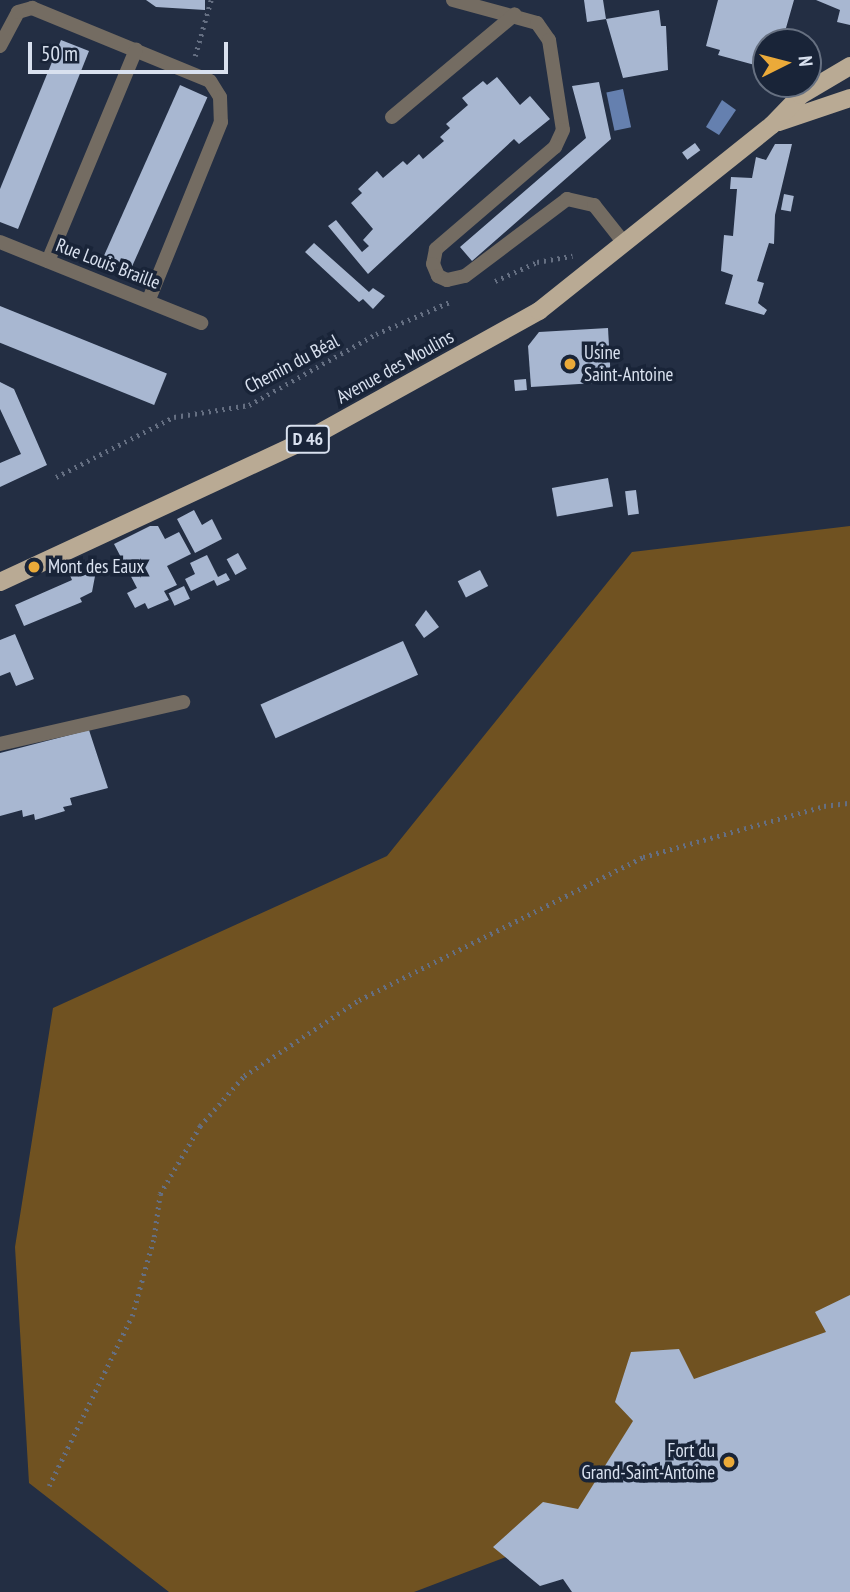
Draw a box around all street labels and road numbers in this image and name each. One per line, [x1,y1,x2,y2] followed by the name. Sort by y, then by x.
[53,234,163,294] street label: Rue Louis Braille
[332,325,458,409] street label: Avenue des Moulins
[241,330,343,398] street label: Chemin du Béal
[285,424,331,454] road number: D 46

